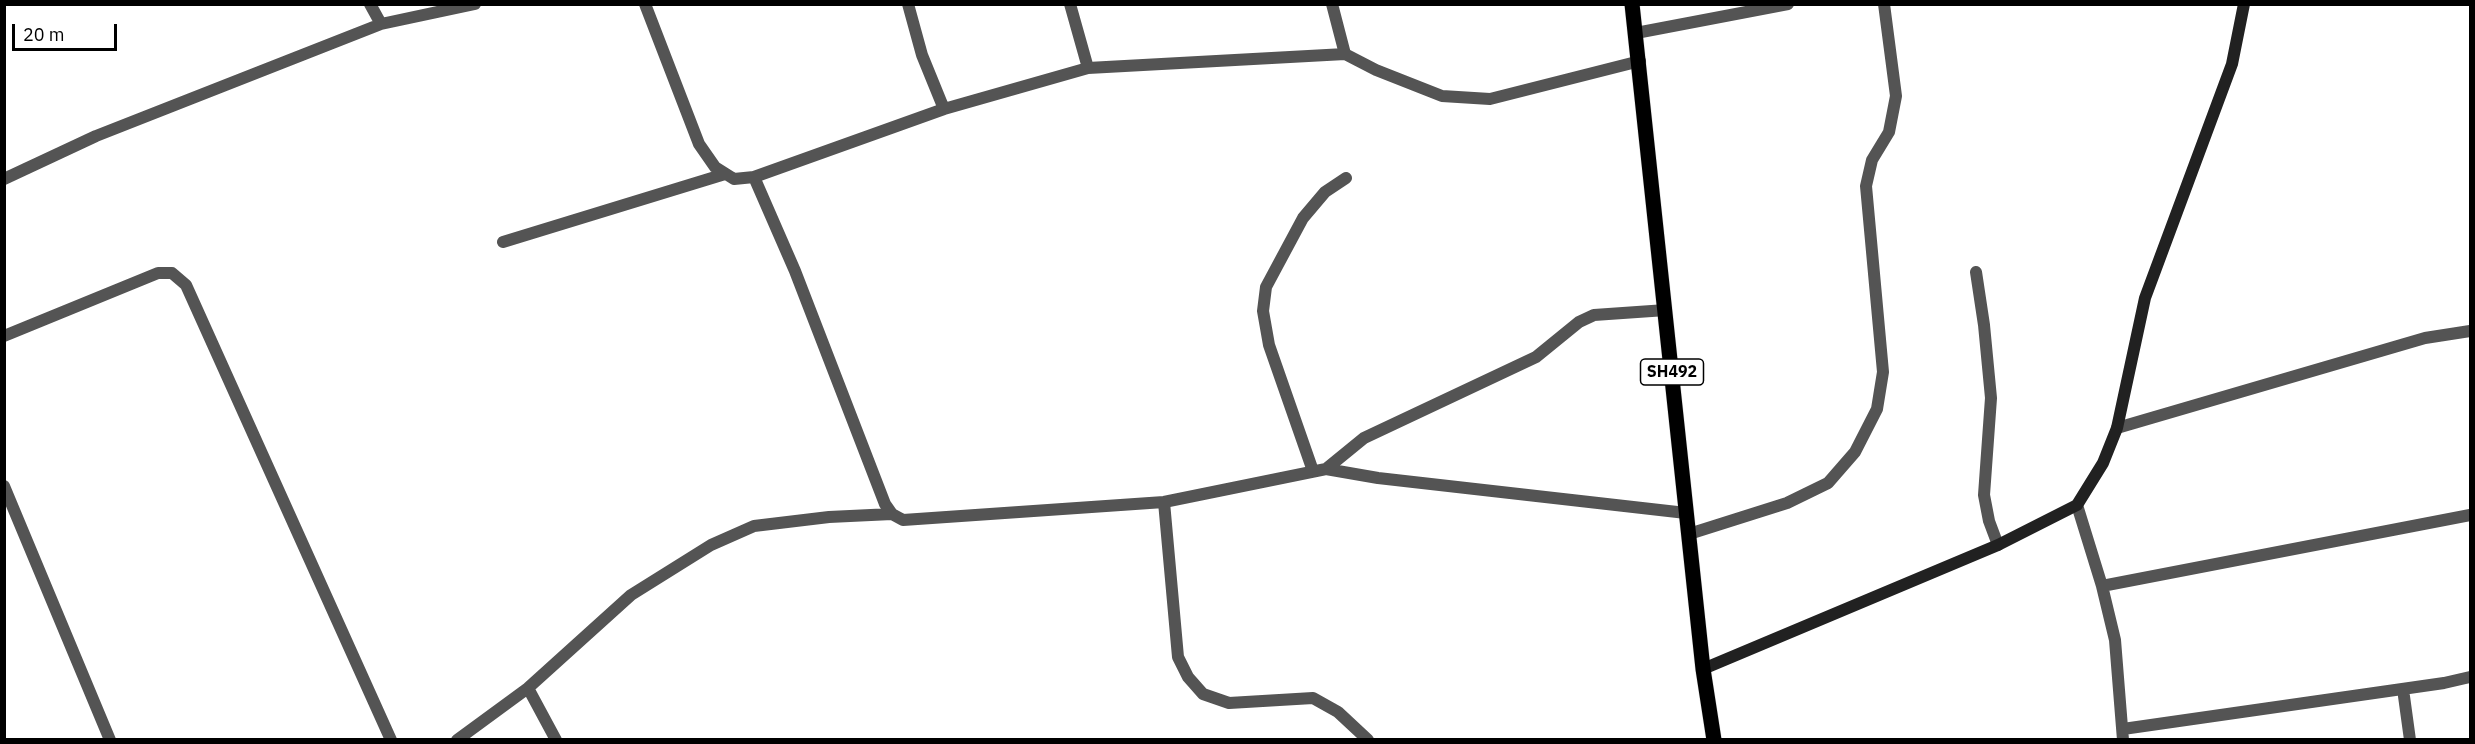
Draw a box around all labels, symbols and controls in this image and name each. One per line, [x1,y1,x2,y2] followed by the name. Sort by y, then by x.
[15,12,120,50] scale bar
[23,23,65,46] text: 20 m
[1640,359,1704,385] road number: SH492

